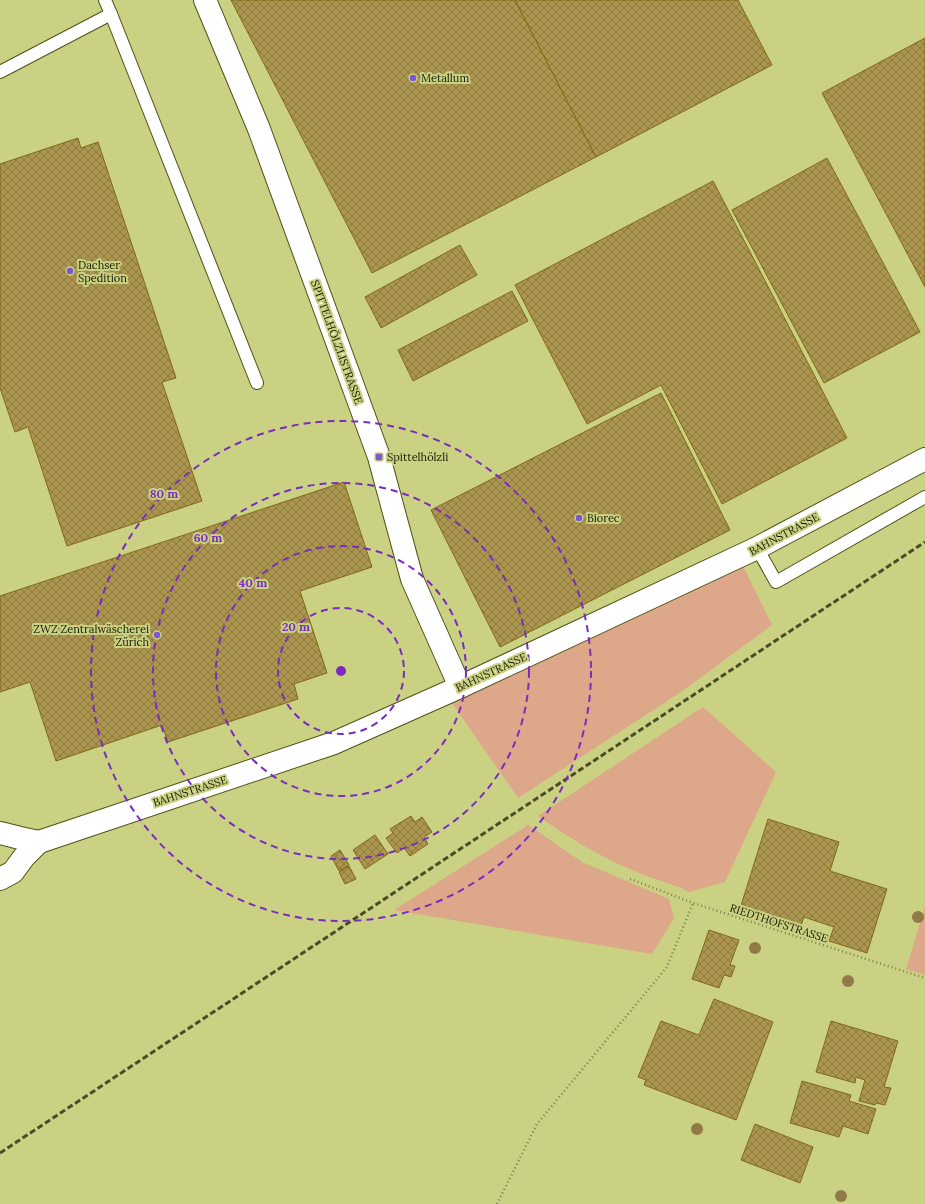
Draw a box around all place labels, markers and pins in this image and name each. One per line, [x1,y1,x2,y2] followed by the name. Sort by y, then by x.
[421,71,469,85] place label: Metallum
[408,73,418,83] marker: Metallum
[78,258,127,285] place label: Dachser Spedition
[65,266,75,276] marker: Dachser Spedition
[387,450,448,464] place label: Spittelhölzli
[374,452,384,462] marker: Spittelhölzli
[587,511,620,525] place label: Biorec
[574,513,584,523] marker: Biorec
[33,622,149,649] place label: ZWZ Zentralwäscherei Zürich
[152,630,162,640] marker: ZWZ Zentralwäscherei Zürich
[334,664,348,678] centre of rings

